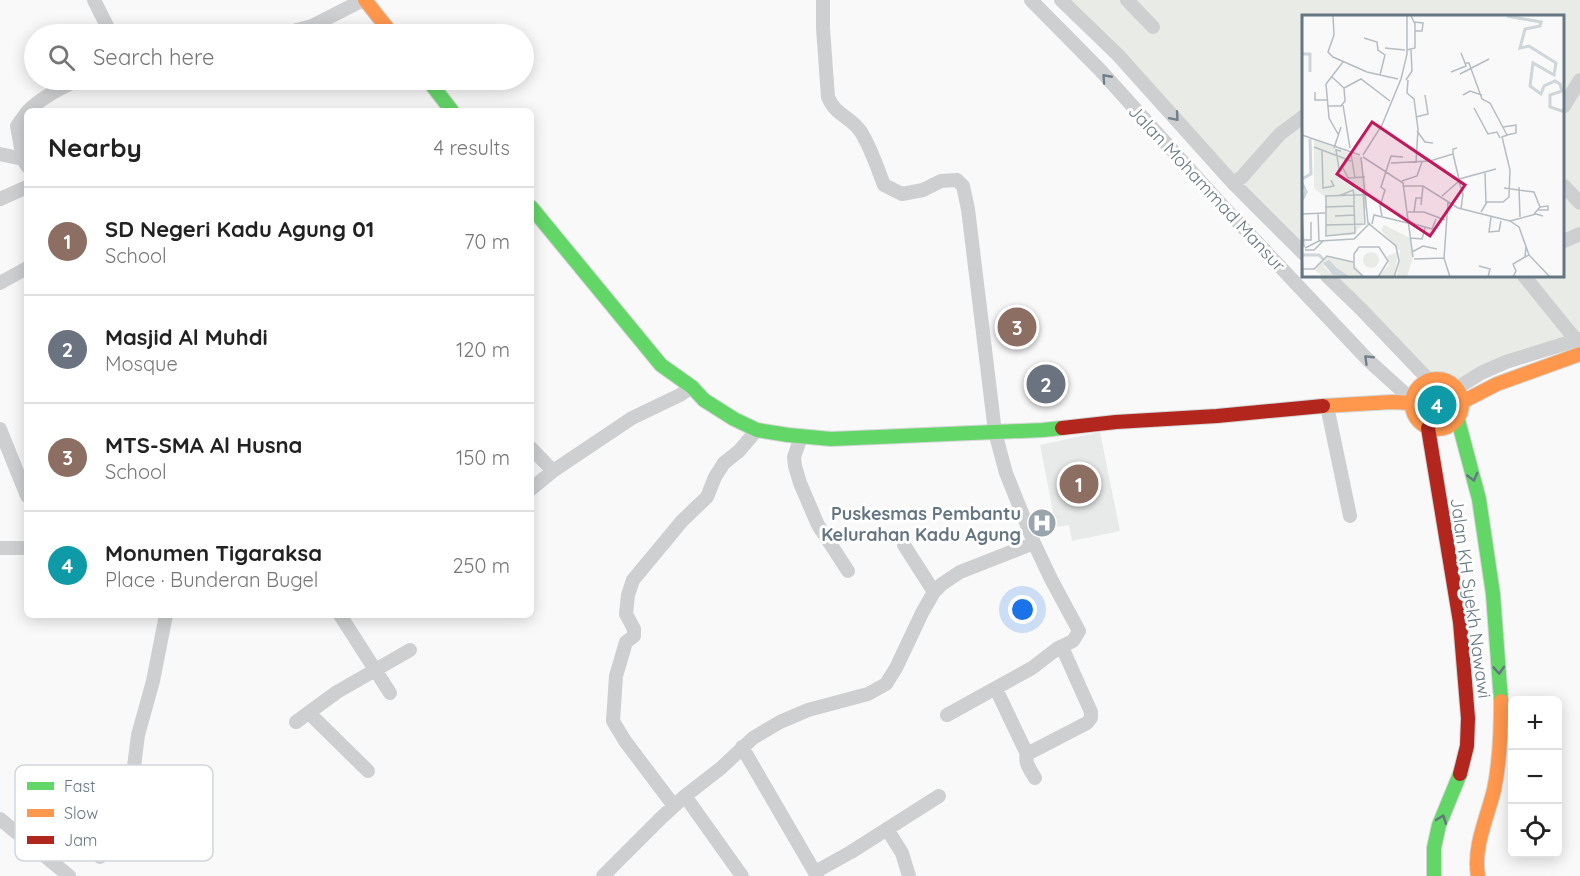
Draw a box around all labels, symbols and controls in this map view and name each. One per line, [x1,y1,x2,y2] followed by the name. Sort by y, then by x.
[1302,15,1565,278] inset map
[24,24,534,90] search box
[45,41,78,74] icon: search
[93,43,214,71] text: Search here
[1102,74,1113,85] one-way arrow
[1124,100,1290,276] street label: Jalan Mohammad Mansur
[1168,110,1179,121] one-way arrow
[48,131,142,164] text: Nearby
[434,135,510,160] text: 4 results
[105,215,374,243] text: SD Negeri Kadu Agung 01
[64,229,71,254] text: 1
[464,229,510,254] text: 70 m
[105,243,167,268] text: School
[998,304,1036,350] pin: 3
[105,323,268,351] text: Masjid Al Muhdi
[62,337,73,362] text: 2
[456,337,510,362] text: 120 m
[105,351,178,376] text: Mosque
[1364,355,1374,366] one-way arrow
[1026,362,1066,406] pin: 2
[1418,382,1456,428] pin: 4
[105,431,302,459] text: MTS-SMA Al Husna
[62,445,73,470] text: 3
[456,445,510,470] text: 150 m
[105,459,167,484] text: School
[1060,462,1098,506] pin: 1
[1466,471,1478,482] one-way arrow
[1446,496,1496,700] street label: Jalan KH Syekh Nawawi
[821,502,1021,546] place label: Puskesmas Pembantu Kelurahan Kadu Agung
[1026,507,1058,539] hospital icon: Puskesmas Pembantu Kelurahan Kadu Agung
[105,539,322,567] text: Monumen Tigaraksa
[62,553,73,578] text: 4
[452,553,510,578] text: 250 m
[105,567,318,592] text: Place · Bunderan Bugel
[1008,595,1037,624] your location
[1492,665,1505,674] one-way arrow
[1508,696,1562,858] map controls
[1508,696,1562,750] button: +
[1508,750,1562,804] button: −
[15,765,213,861] legend
[64,776,95,796] text: Fast
[64,803,98,823] text: Slow
[1508,804,1562,858] button: locate
[1434,814,1447,824] one-way arrow
[64,830,97,850] text: Jam

